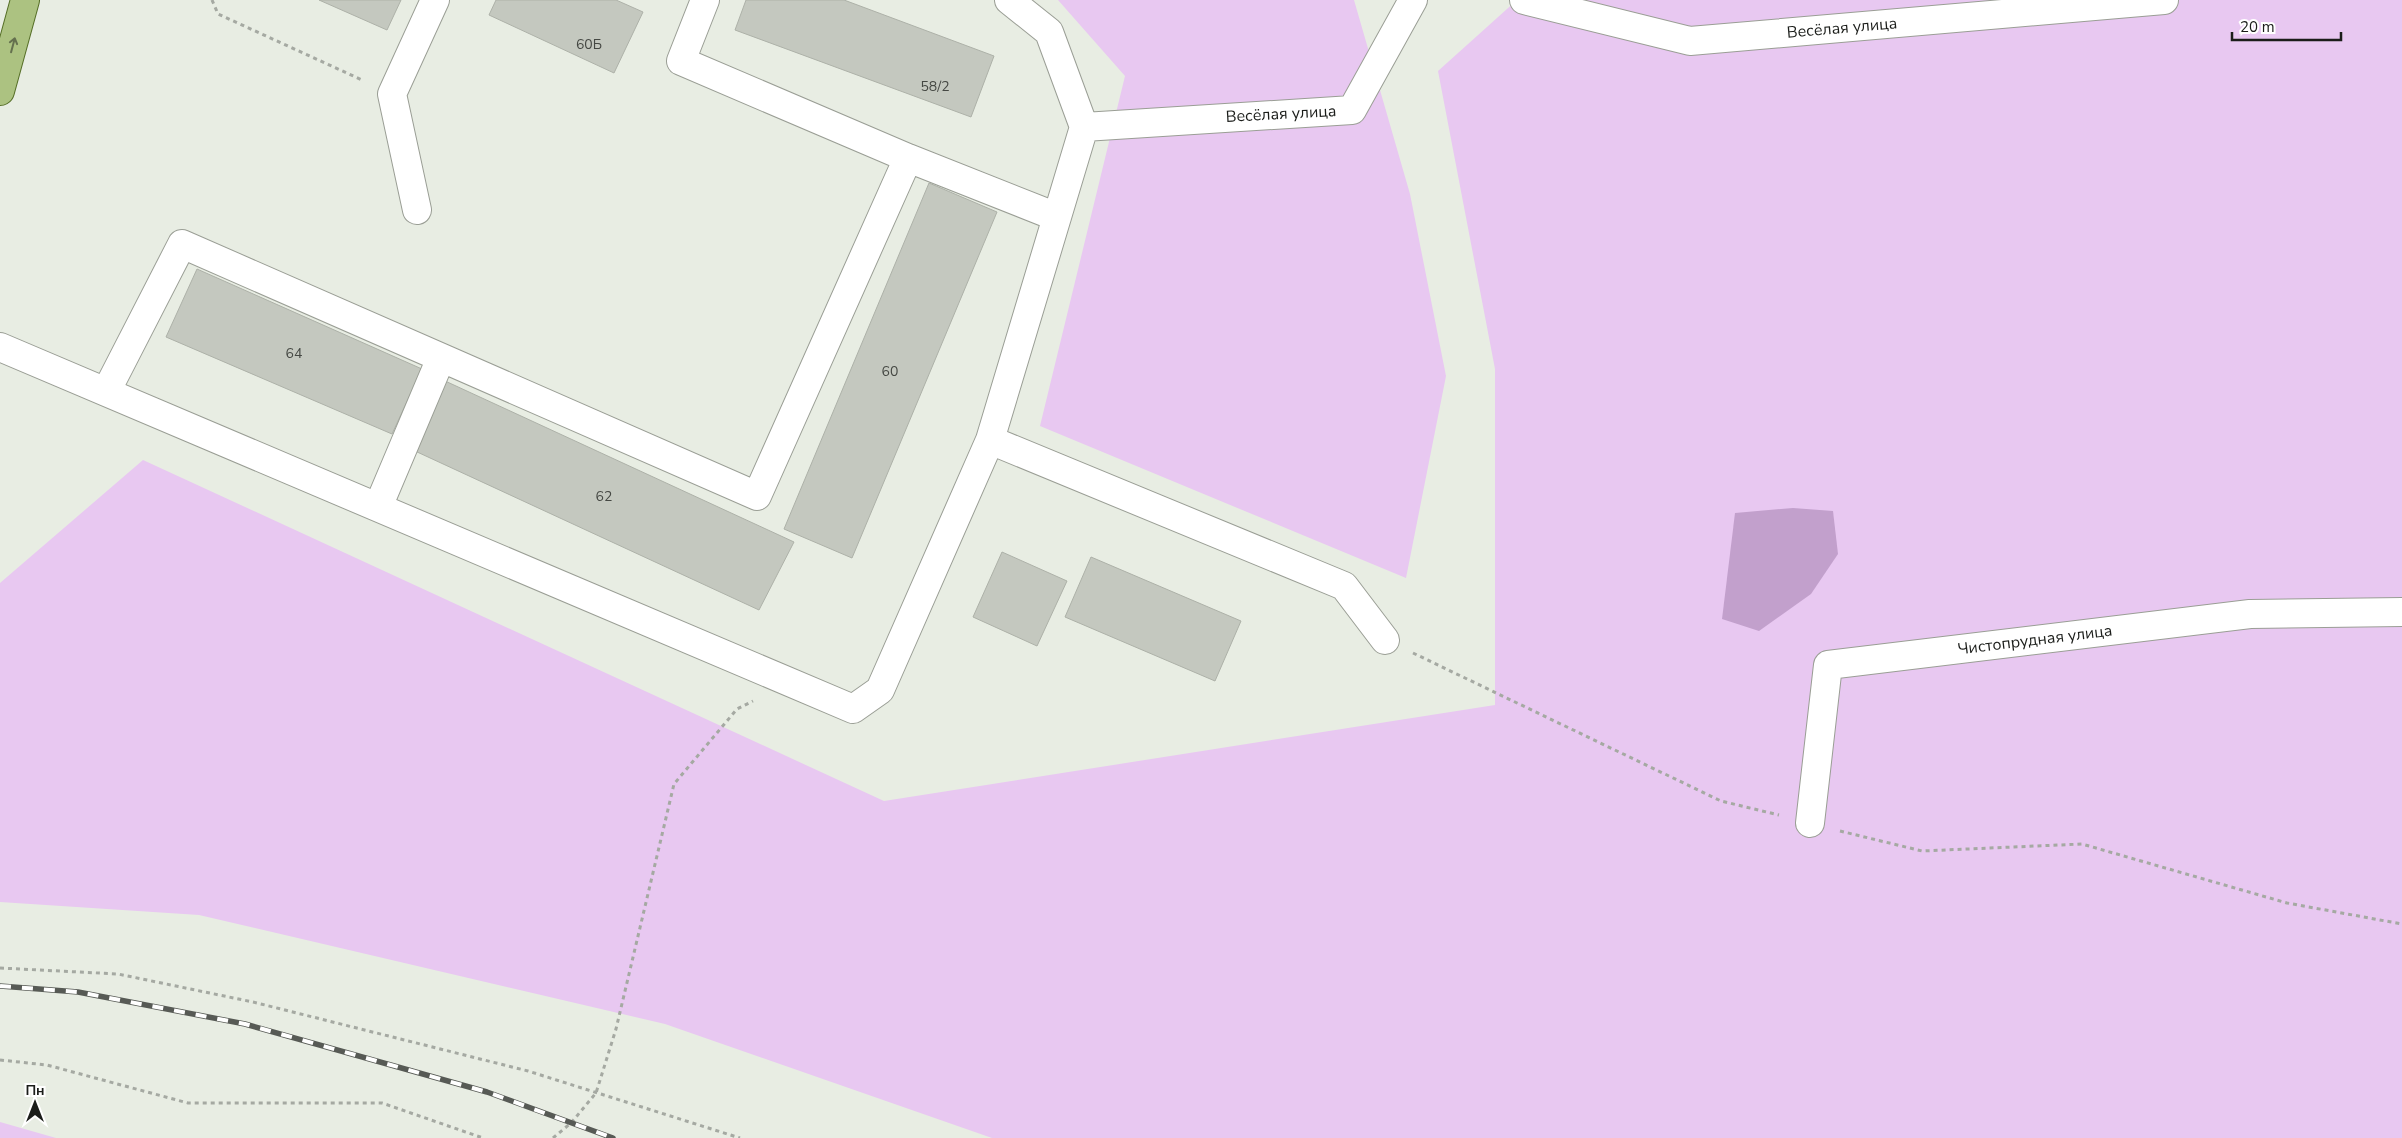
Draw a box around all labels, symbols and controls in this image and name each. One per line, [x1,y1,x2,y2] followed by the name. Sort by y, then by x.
[2232,10,2341,42] scale bar
[1786,12,1898,44] street label: Весёлая улица
[2240,17,2275,37] text: 20 m
[576,35,602,54] house number: 60Б
[8,38,18,54] one-way arrow
[920,77,950,96] house number: 58/2
[1225,100,1337,128] street label: Весёлая улица
[286,344,302,363] house number: 64
[882,362,898,381] house number: 60
[596,487,612,506] house number: 62
[1956,620,2114,660] street label: Чистопрудная улица
[10,1078,60,1128] north arrow
[25,1081,45,1100] text: Пн

